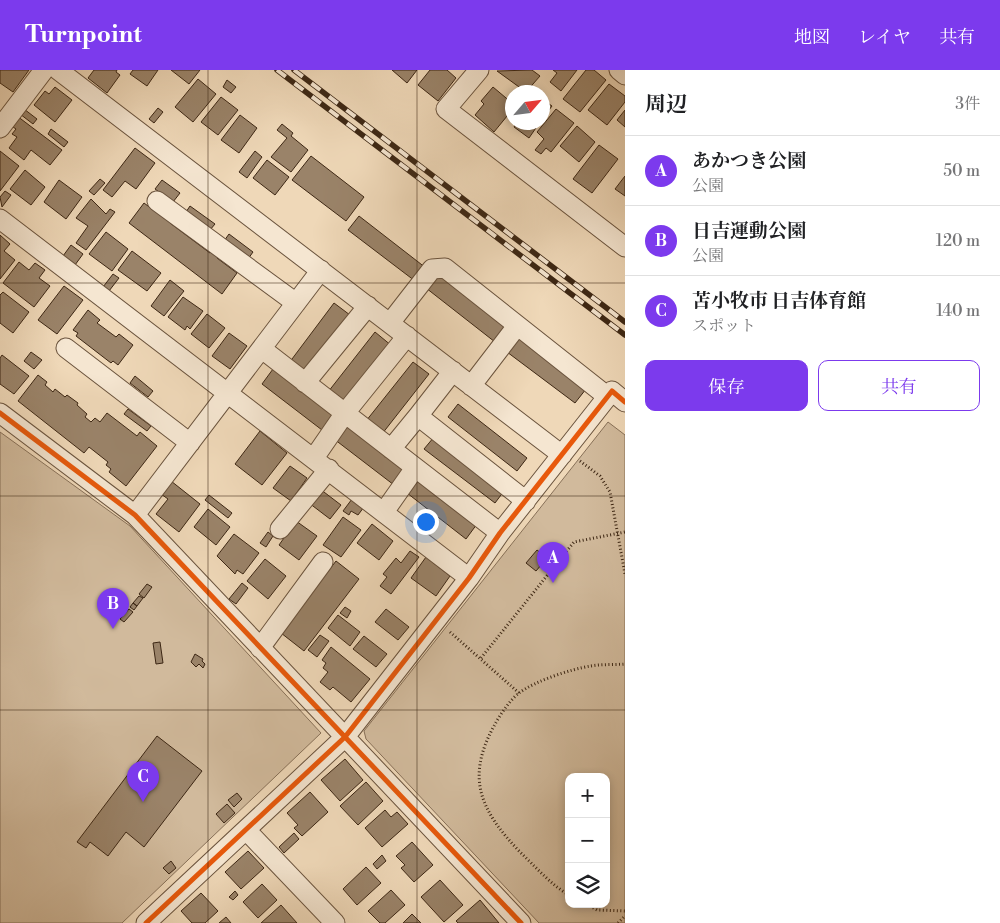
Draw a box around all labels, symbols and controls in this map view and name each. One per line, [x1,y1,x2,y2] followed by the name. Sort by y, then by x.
[25,20,142,50] text: Turnpoint
[794,26,830,49] text: 地図
[858,26,911,49] text: レイヤ
[939,26,975,49] text: 共有
[505,85,550,130] north arrow
[645,92,687,118] text: 周辺
[955,94,980,114] text: 3件
[692,149,806,173] text: あかつき公園
[655,161,667,181] text: A
[943,161,980,181] text: 50 m
[692,176,724,196] text: 公園
[692,219,806,243] text: 日吉運動公園
[655,231,667,251] text: B
[936,231,980,251] text: 120 m
[692,246,724,266] text: 公園
[692,289,866,313] text: 苫小牧市 日吉体育館
[655,301,667,321] text: C
[936,301,980,321] text: 140 m
[692,316,756,336] text: スポット
[645,360,808,411] button: 保存
[818,360,980,411] button: 共有
[413,509,439,535] your location
[537,542,569,583] pin: A
[97,588,129,629] pin: B
[127,761,159,802] pin: C
[565,773,610,908] map controls
[565,773,610,818] button: +
[565,818,610,863] button: −
[565,863,610,908] button: layers

